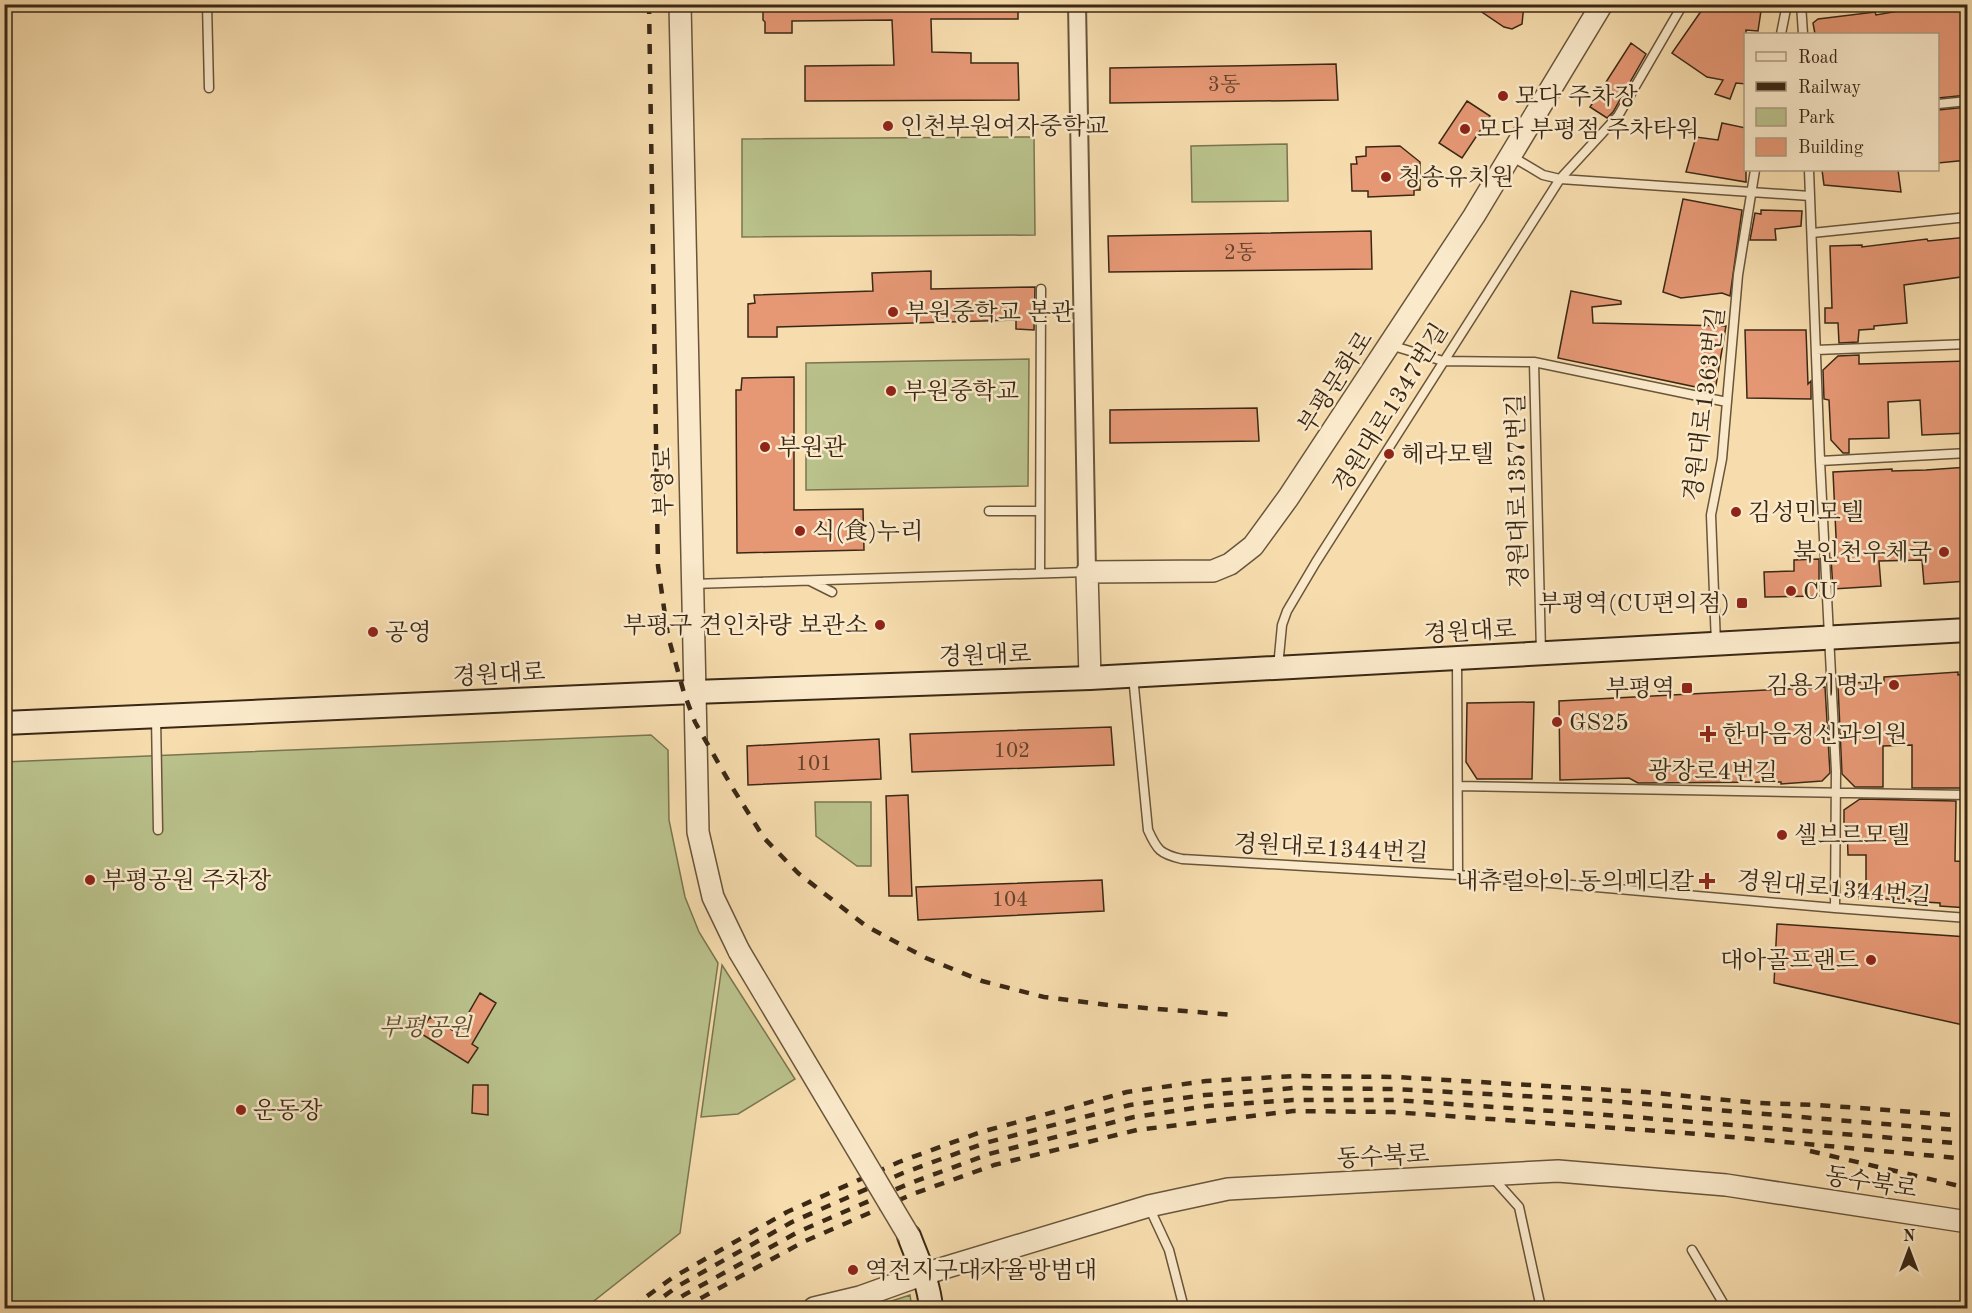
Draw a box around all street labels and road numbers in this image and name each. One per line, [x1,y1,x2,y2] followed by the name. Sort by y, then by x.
[1680,306,1730,502] street label: 경원대로1363번길
[1328,319,1453,498] street label: 경원대로1347번길
[1293,327,1378,438] street label: 부평문화로
[1503,393,1533,589] street label: 경원대로1357번길
[650,447,678,517] street label: 부영로
[1423,617,1517,647] street label: 경원대로
[938,641,1032,671] street label: 경원대로
[452,660,546,690] street label: 경원대로
[1648,758,1778,786] street label: 광장로4번길
[1233,831,1429,867] street label: 경원대로1344번길
[1736,868,1932,910] street label: 경원대로1344번길
[1336,1141,1430,1172] street label: 동수북로
[1823,1162,1919,1203] street label: 동수북로

